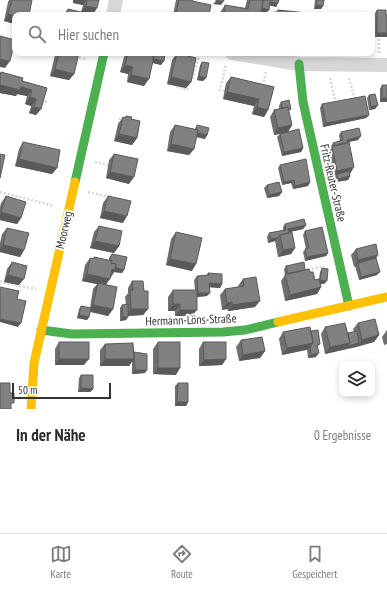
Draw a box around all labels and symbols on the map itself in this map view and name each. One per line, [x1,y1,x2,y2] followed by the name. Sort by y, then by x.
[317,143,350,223] street label: Fritz-Reuter-Straße
[52,210,75,250] street label: Moorweg
[145,310,237,329] street label: Hermann-Löns-Straße
[12,381,111,400] scale bar

